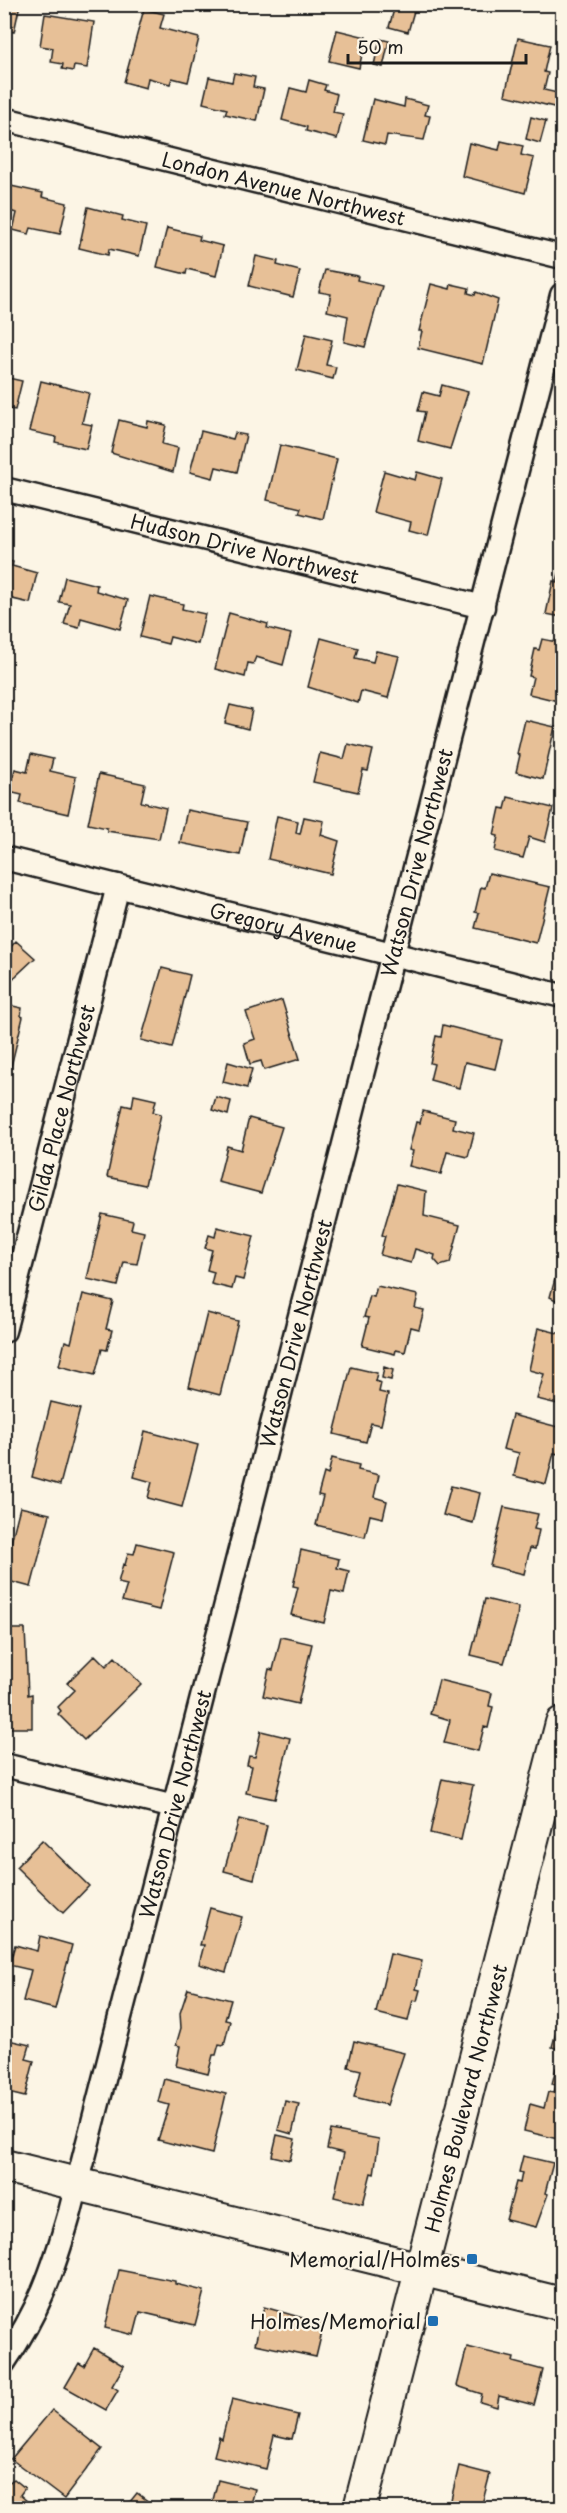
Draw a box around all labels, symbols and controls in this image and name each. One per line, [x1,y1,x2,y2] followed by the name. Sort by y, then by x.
[348,27,526,65] scale bar
[357,33,404,60] text: 50 m
[159,144,408,233] street label: London Avenue Northwest
[128,506,362,591] street label: Hudson Drive Northwest
[373,745,460,980] street label: Watson Drive Northwest
[206,894,361,960] street label: Gregory Avenue
[20,1001,102,1215] street label: Gilda Place Northwest
[252,1216,339,1451] street label: Watson Drive Northwest
[131,1686,218,1921] street label: Watson Drive Northwest
[416,1961,514,2236] street label: Holmes Boulevard Northwest
[289,2244,460,2274] place label: Memorial/Holmes
[465,2252,479,2266] marker: Memorial/Holmes
[250,2306,421,2336] place label: Holmes/Memorial
[426,2314,440,2328] marker: Holmes/Memorial

